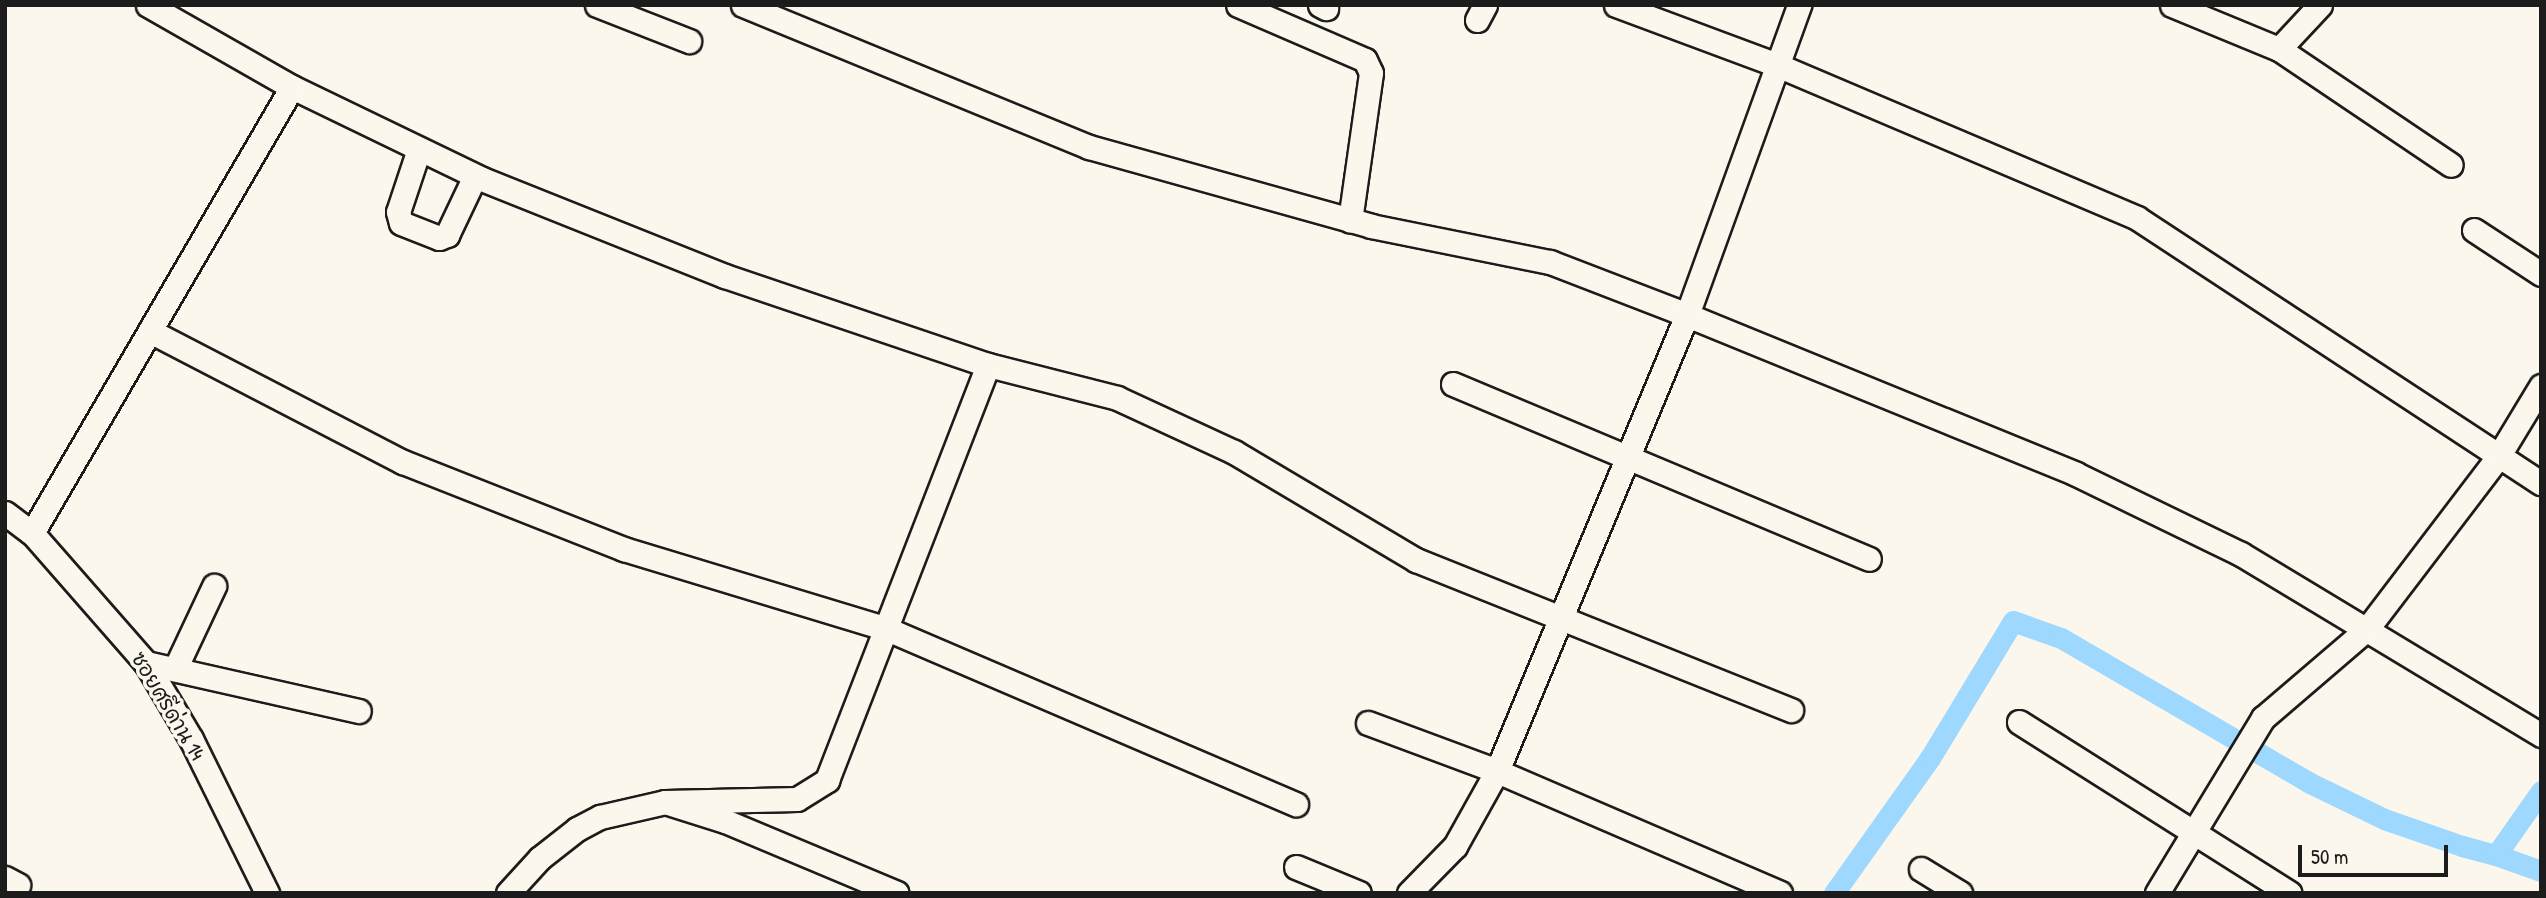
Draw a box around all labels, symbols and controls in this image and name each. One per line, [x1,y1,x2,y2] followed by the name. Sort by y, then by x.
[126,647,210,765] street label: ซอยศรีด่าน 14
[2301,832,2452,876] scale bar
[2311,842,2348,871] text: 50 m

